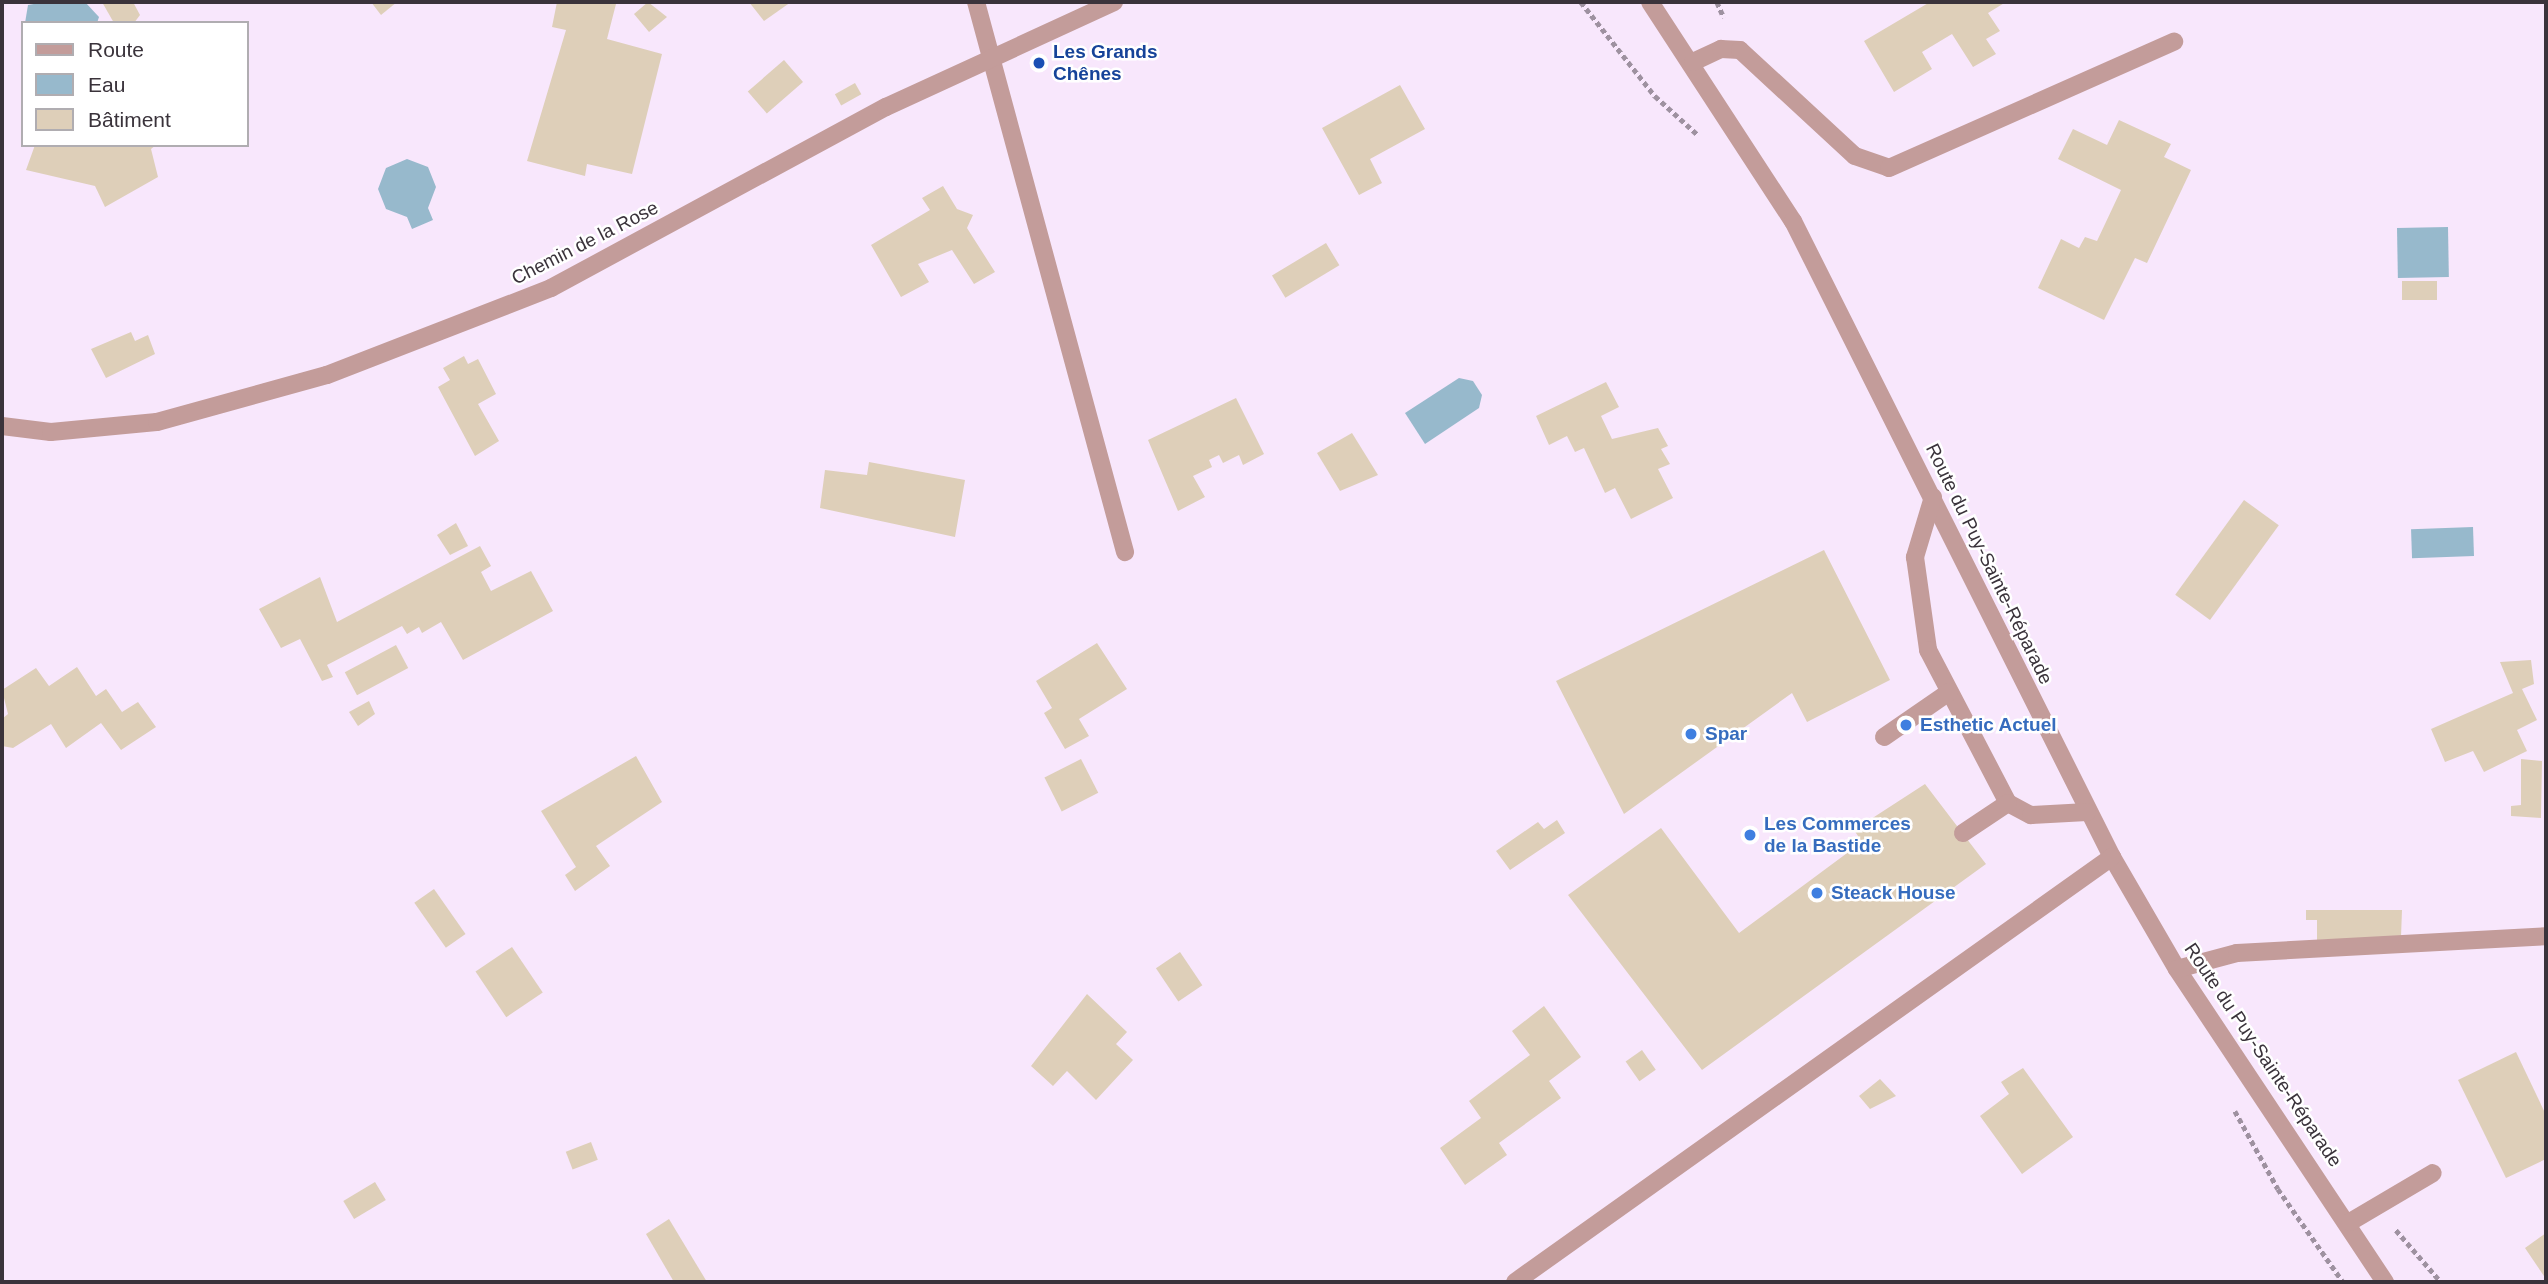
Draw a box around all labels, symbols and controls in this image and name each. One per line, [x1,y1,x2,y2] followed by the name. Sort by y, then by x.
[21,21,248,147] legend
[88,38,144,61] text: Route
[1053,41,1158,85] place label: Les Grands Chênes
[1031,55,1047,71] marker: Les Grands Chênes
[88,73,125,96] text: Eau
[88,108,171,131] text: Bâtiment
[508,196,662,290] street label: Chemin de la Rose
[1921,440,2057,688] street label: Route du Puy-Sainte-Réparade
[1920,714,2057,736] place label: Esthetic Actuel
[1898,717,1914,733] marker: Esthetic Actuel
[1705,723,1747,745] place label: Spar
[1683,726,1699,742] marker: Spar
[1764,813,1911,857] place label: Les Commerces de la Bastide
[1742,827,1758,843] marker: Les Commerces de la Bastide
[1831,882,1956,904] place label: Steack House
[1809,885,1825,901] marker: Steack House
[2179,939,2347,1171] street label: Route du Puy-Sainte-Réparade

